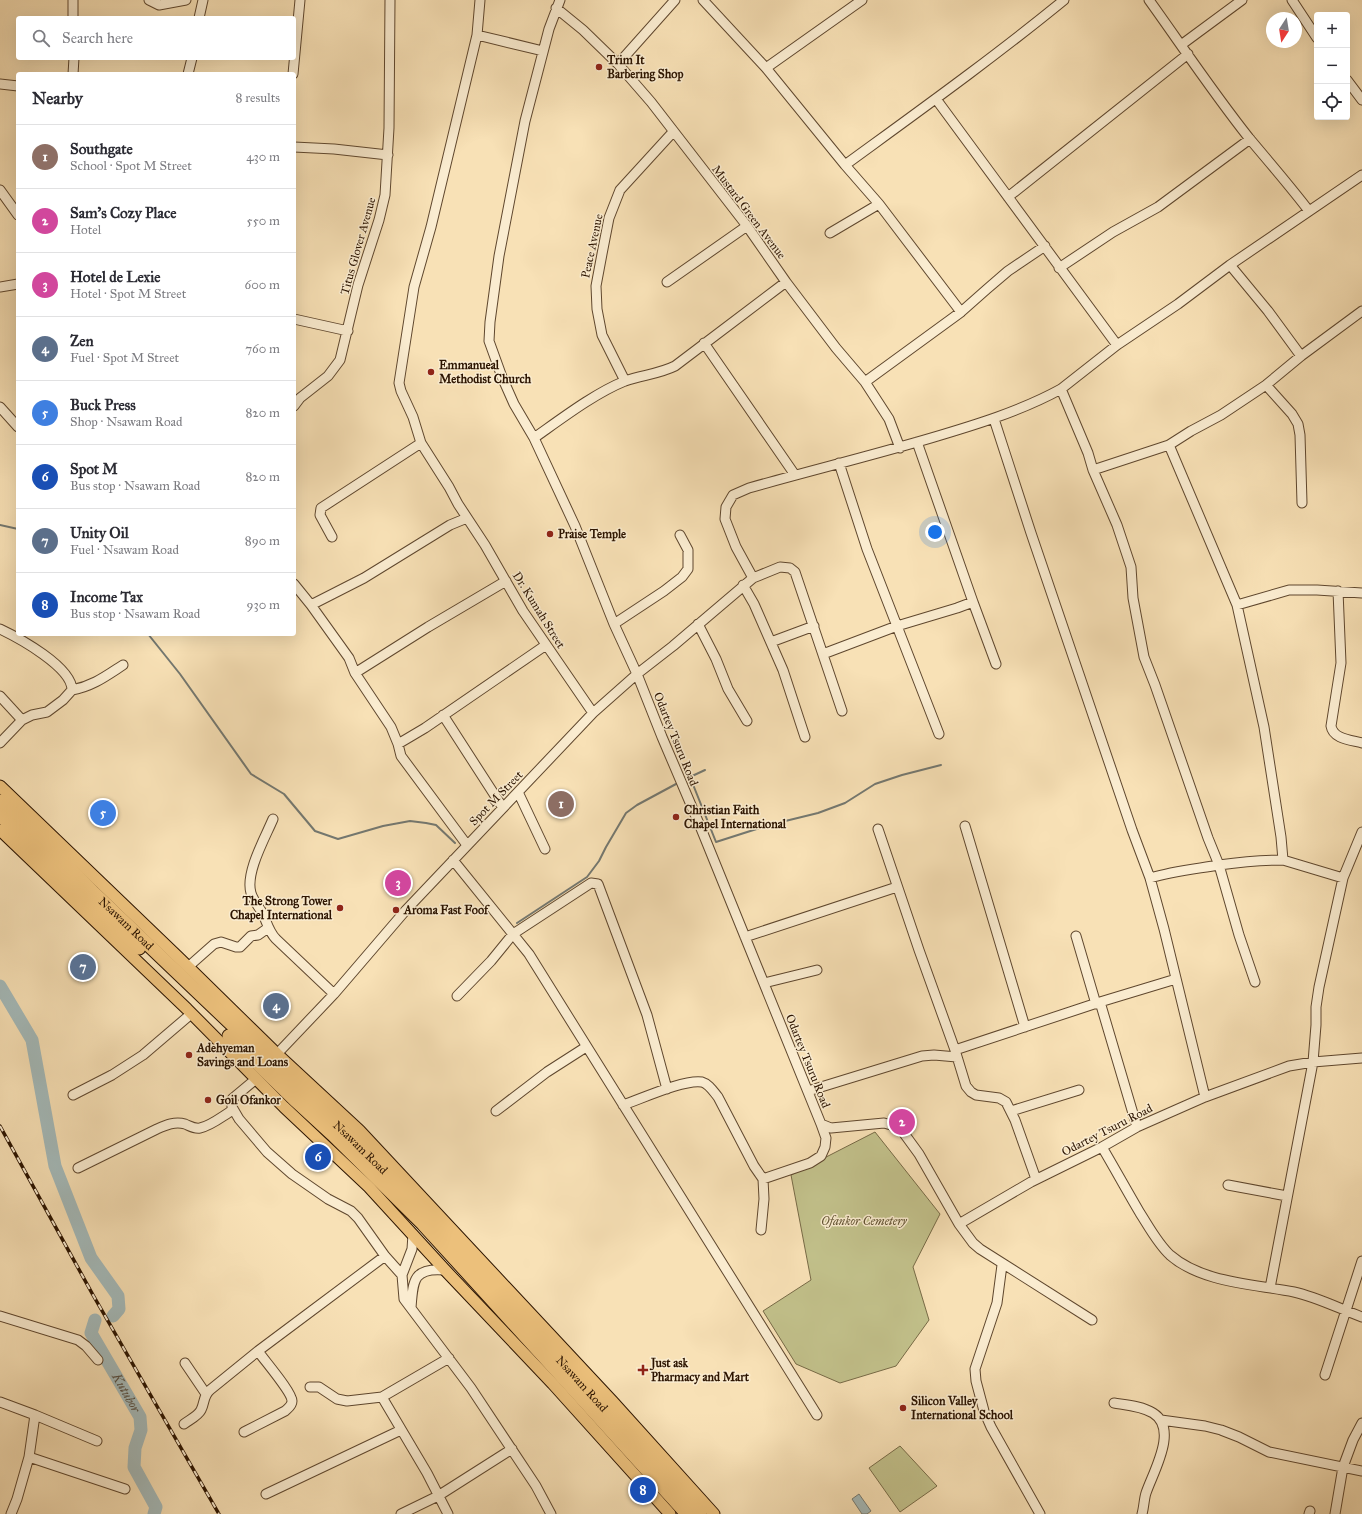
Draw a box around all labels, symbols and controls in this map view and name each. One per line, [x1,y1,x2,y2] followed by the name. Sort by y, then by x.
[1266,12,1302,48] north arrow
[1314,12,1350,120] map controls
[1314,12,1350,48] button: +
[16,16,296,60] search box
[30,27,52,49] icon: search
[62,29,133,47] text: Search here
[1314,48,1350,84] button: −
[606,53,683,82] place label: Trim It Barbering Shop
[594,62,604,72] marker: Trim It Barbering Shop
[1314,84,1350,120] button: locate
[32,88,83,109] text: Nearby
[236,90,280,106] text: 8 results
[70,140,133,158] text: Southgate
[42,149,48,165] text: 1
[246,149,280,165] text: 430 m
[70,158,192,174] text: School · Spot M Street
[709,162,789,262] street label: Mustard Green Avenue
[337,196,379,296] street label: Titus Glover Avenue
[70,204,177,222] text: Sam's Cozy Place
[42,213,48,229] text: 2
[247,213,280,229] text: 550 m
[578,213,606,279] street label: Peace Avenue
[70,222,101,238] text: Hotel
[70,268,161,286] text: Hotel de Lexie
[42,277,48,293] text: 3
[244,277,280,293] text: 600 m
[70,286,186,302] text: Hotel · Spot M Street
[70,332,94,350] text: Zen
[41,341,49,357] text: 4
[245,341,280,357] text: 760 m
[70,350,179,366] text: Fuel · Spot M Street
[439,358,531,386] place label: Emmanueal Methodist Church
[426,367,436,377] marker: Emmanueal Methodist Church
[70,396,136,414] text: Buck Press
[42,405,48,421] text: 5
[245,405,280,421] text: 820 m
[70,414,183,430] text: Shop · Nsawam Road
[70,460,118,478] text: Spot M
[42,469,48,485] text: 6
[245,469,280,485] text: 820 m
[70,478,200,494] text: Bus stop · Nsawam Road
[925,522,945,542] your location
[70,524,129,542] text: Unity Oil
[558,527,626,542] place label: Praise Temple
[545,529,555,539] marker: Praise Temple
[42,533,48,549] text: 7
[245,533,280,549] text: 890 m
[70,542,179,558] text: Fuel · Nsawam Road
[510,569,569,652] street label: Dr. Kumah Street
[70,588,143,606] text: Income Tax
[42,597,48,613] text: 8
[247,597,280,613] text: 930 m
[70,606,200,622] text: Bus stop · Nsawam Road
[651,690,701,788] street label: Odartey Tsuru Road
[466,767,526,828] street label: Spot M Street
[548,789,574,819] pin: 1
[90,798,116,828] pin: 5
[684,803,787,832] place label: Christian Faith Chapel International
[671,812,681,822] marker: Christian Faith Chapel International
[385,868,411,898] pin: 3
[96,894,157,953] street label: Nsawam Road
[230,894,333,923] place label: The Strong Tower Chapel International
[335,903,345,913] marker: The Strong Tower Chapel International
[403,903,490,917] place label: Aroma Fast Foof
[391,905,401,915] marker: Aroma Fast Foof
[70,952,96,982] pin: 7
[263,991,289,1021] pin: 4
[783,1012,833,1110] street label: Odartey Tsuru Road
[196,1041,289,1070] place label: Adehyeman Savings and Loans
[184,1050,194,1060] marker: Adehyeman Savings and Loans
[216,1093,281,1107] place label: Goil Ofankor
[203,1095,213,1105] marker: Goil Ofankor
[1059,1101,1155,1159] street label: Odartey Tsuru Road
[889,1107,915,1137] pin: 2
[330,1118,391,1177] street label: Nsawam Road
[305,1142,331,1172] pin: 6
[821,1214,907,1228] park label: Ofankor Cemetery
[553,1353,611,1415] street label: Nsawam Road
[649,1356,750,1385] place label: Just ask Pharmacy and Mart
[638,1365,648,1375] marker: Just ask Pharmacy and Mart
[108,1369,144,1416] water label: Kutubor
[911,1394,1014,1422] place label: Silicon Valley International School
[898,1403,908,1413] marker: Silicon Valley International School
[630,1475,656,1505] pin: 8

